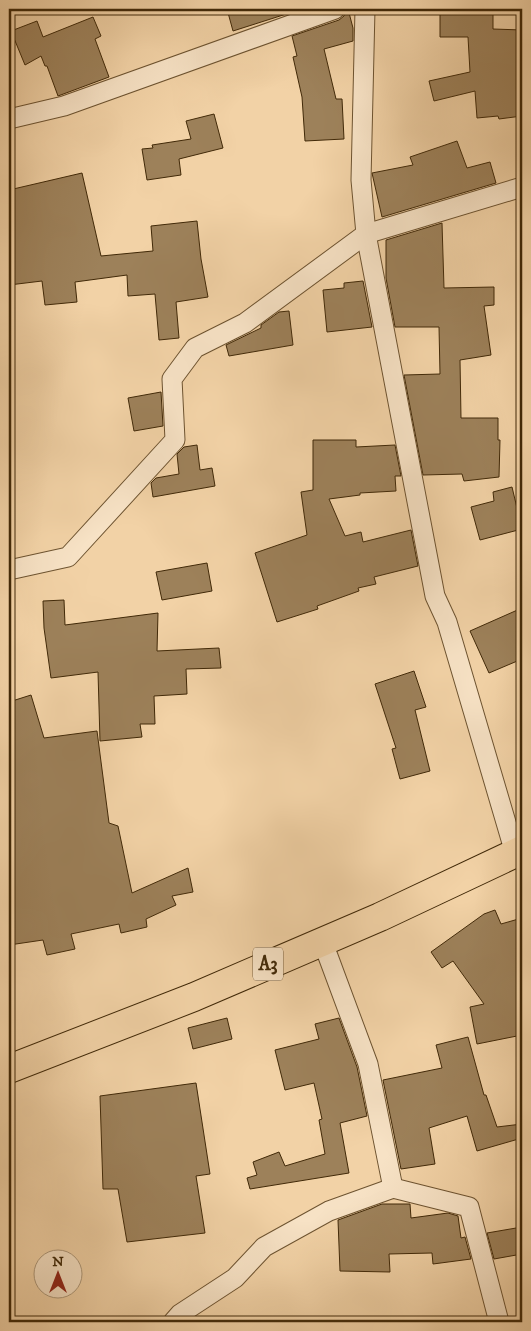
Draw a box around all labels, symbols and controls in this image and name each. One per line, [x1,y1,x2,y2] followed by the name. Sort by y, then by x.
[253,948,283,981] road number: A3
[32,1248,82,1298] north arrow
[52,1253,64,1271] text: N

